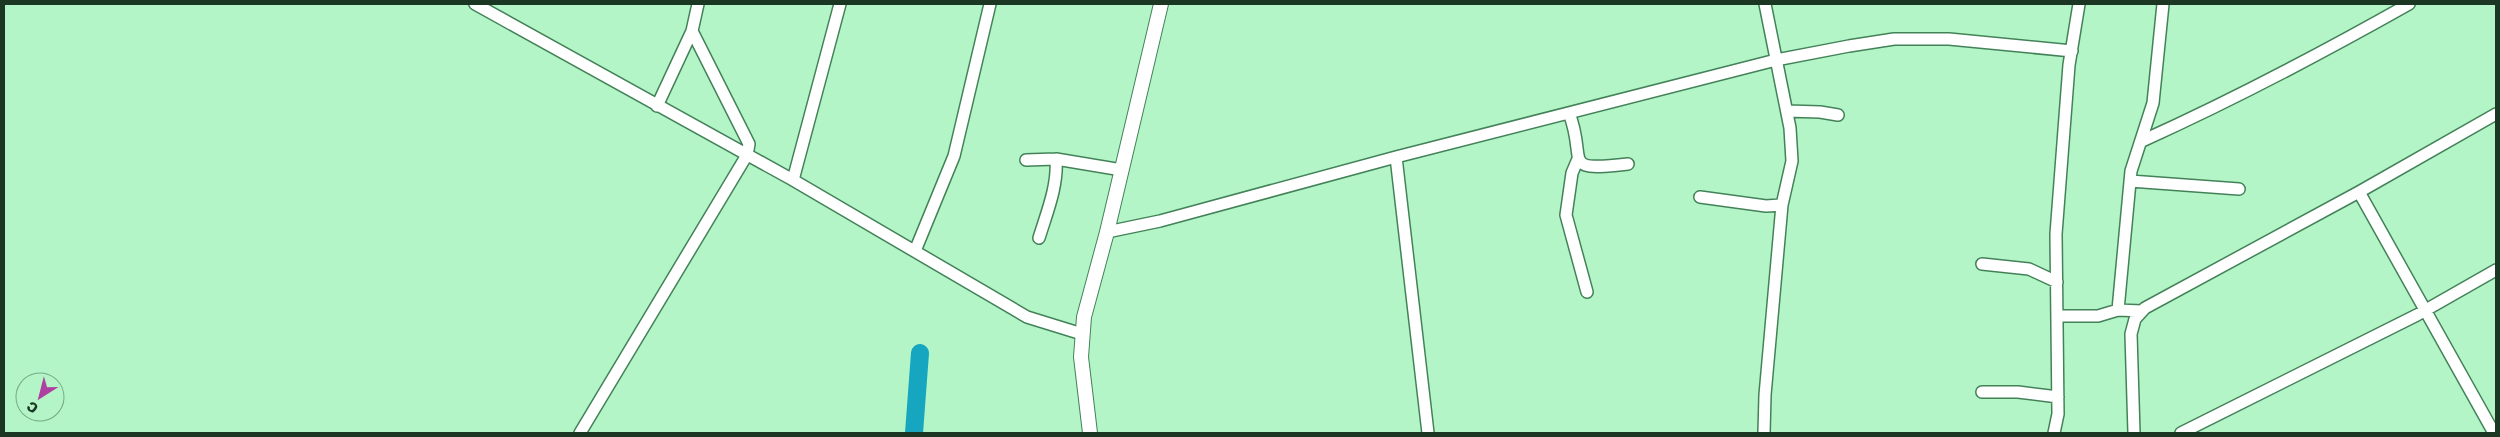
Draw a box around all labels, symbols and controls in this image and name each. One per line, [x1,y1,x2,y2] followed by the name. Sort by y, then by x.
[15,372,65,422] north arrow
[24,397,42,417] text: С

